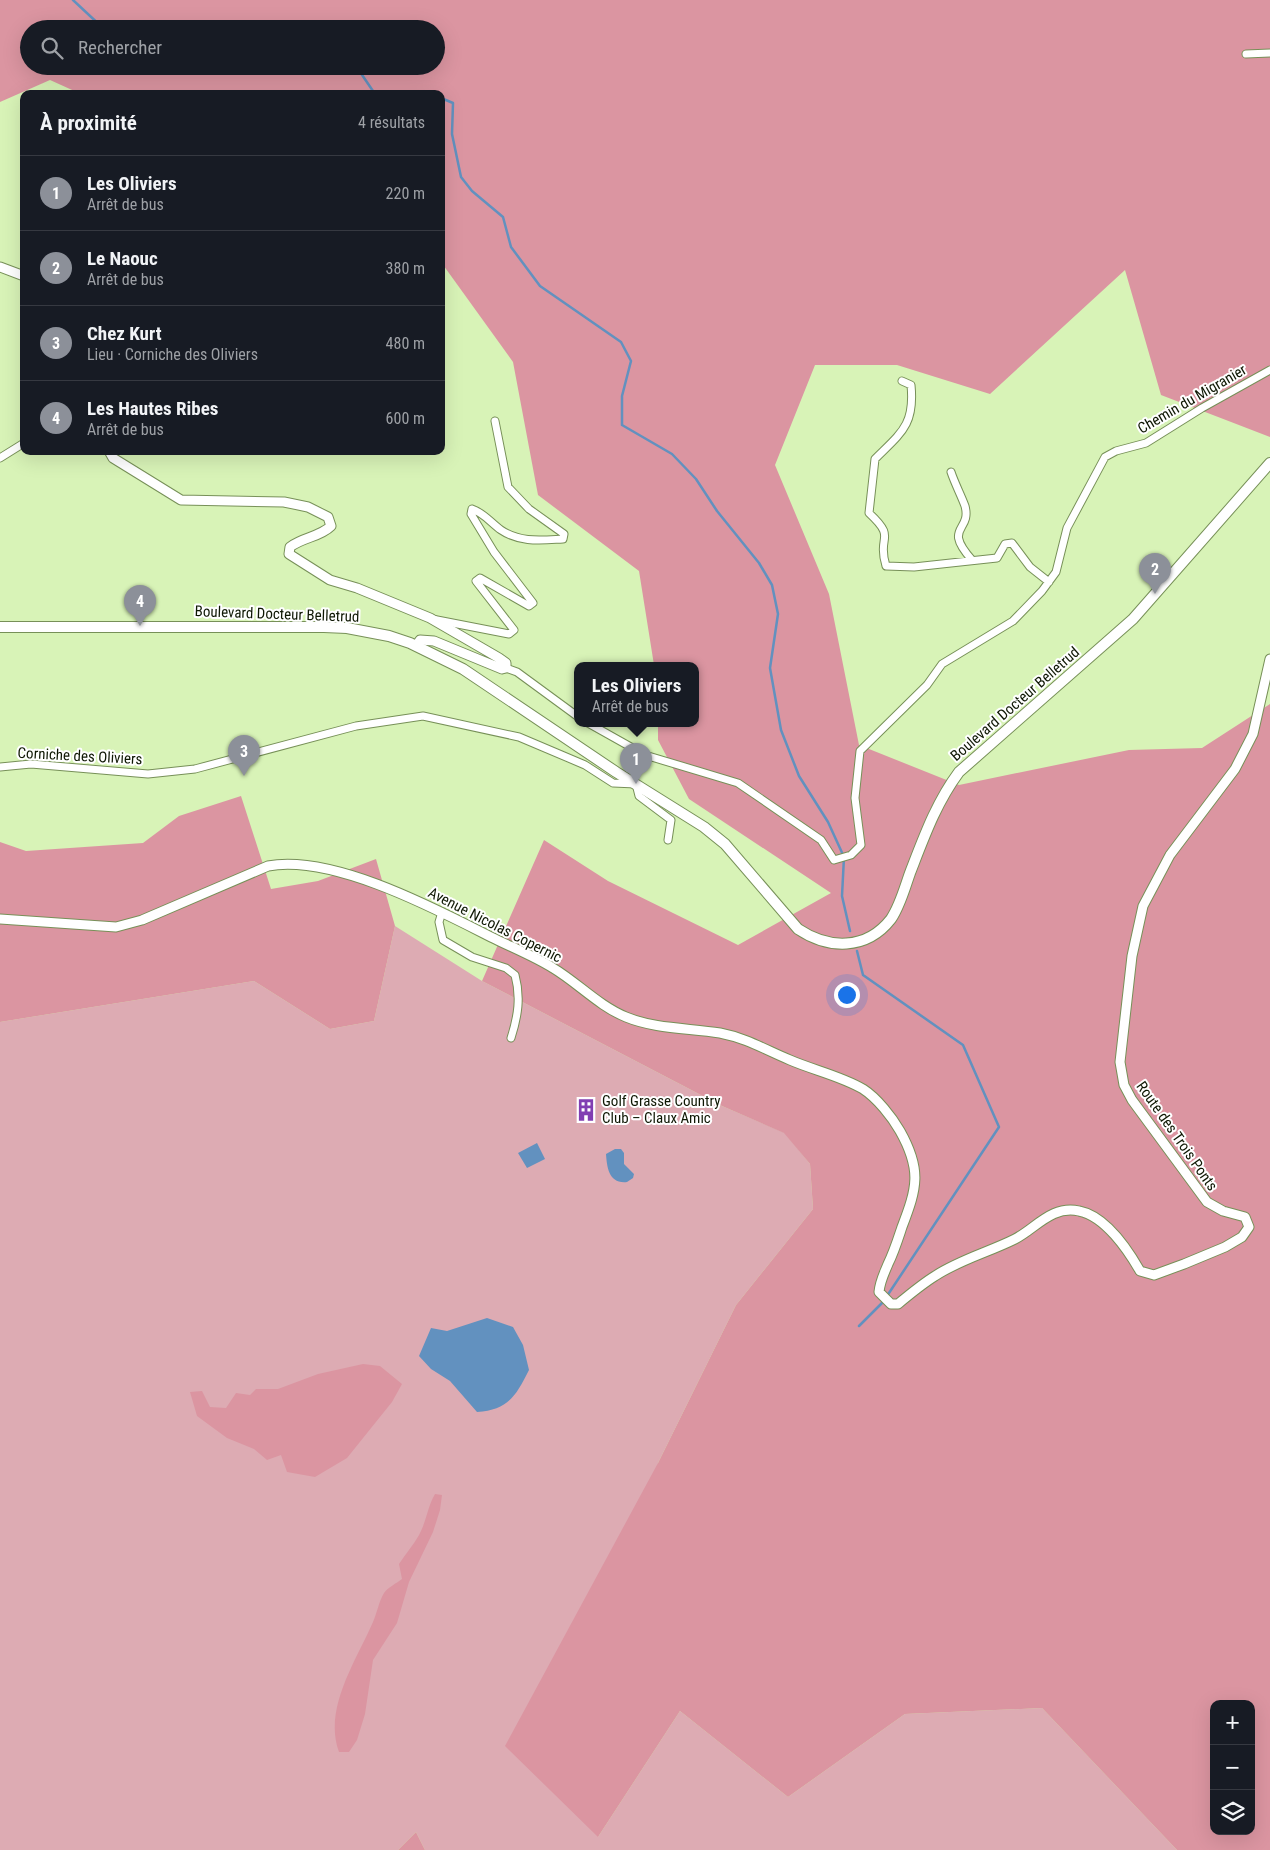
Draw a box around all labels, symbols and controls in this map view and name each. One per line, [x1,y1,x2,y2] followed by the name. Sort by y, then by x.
[20,20,445,75] search box
[38,34,66,62] icon: search
[78,36,162,59] text: Rechercher
[40,111,137,135] text: À proximité
[358,113,425,132] text: 4 résultats
[87,172,177,195] text: Les Oliviers
[52,184,60,203] text: 1
[386,184,425,203] text: 220 m
[87,195,164,214] text: Arrêt de bus
[87,247,158,270] text: Le Naouc
[52,259,60,278] text: 2
[386,259,425,278] text: 380 m
[87,270,164,289] text: Arrêt de bus
[87,322,161,345] text: Chez Kurt
[52,334,60,353] text: 3
[386,334,425,353] text: 480 m
[87,345,258,364] text: Lieu · Corniche des Oliviers
[1135,360,1250,437] street label: Chemin du Migranier
[87,397,219,420] text: Les Hautes Ribes
[52,409,60,428] text: 4
[386,409,425,428] text: 600 m
[87,420,164,439] text: Arrêt de bus
[1139,553,1171,594] pin: 2
[124,585,156,626] pin: 4
[194,602,360,626] street label: Boulevard Docteur Belletrud
[947,643,1083,765] street label: Boulevard Docteur Belletrud
[574,662,699,727] popup
[592,674,681,697] text: Les Oliviers
[592,697,668,716] text: Arrêt de bus
[228,735,260,776] pin: 3
[620,743,652,784] pin: 1
[17,744,143,768] street label: Corniche des Oliviers
[425,884,565,967] street label: Avenue Nicolas Copernic
[834,982,860,1008] your location
[1133,1078,1222,1194] street label: Route des Trois Ponts
[602,1092,720,1127] place label: Golf Grasse Country Club – Claux Amic
[573,1097,599,1123] building icon: Golf Grasse Country Club – Claux Amic
[1210,1700,1255,1835] map controls
[1210,1700,1255,1745] button: +
[1210,1745,1255,1790] button: −
[1210,1790,1255,1835] button: layers

